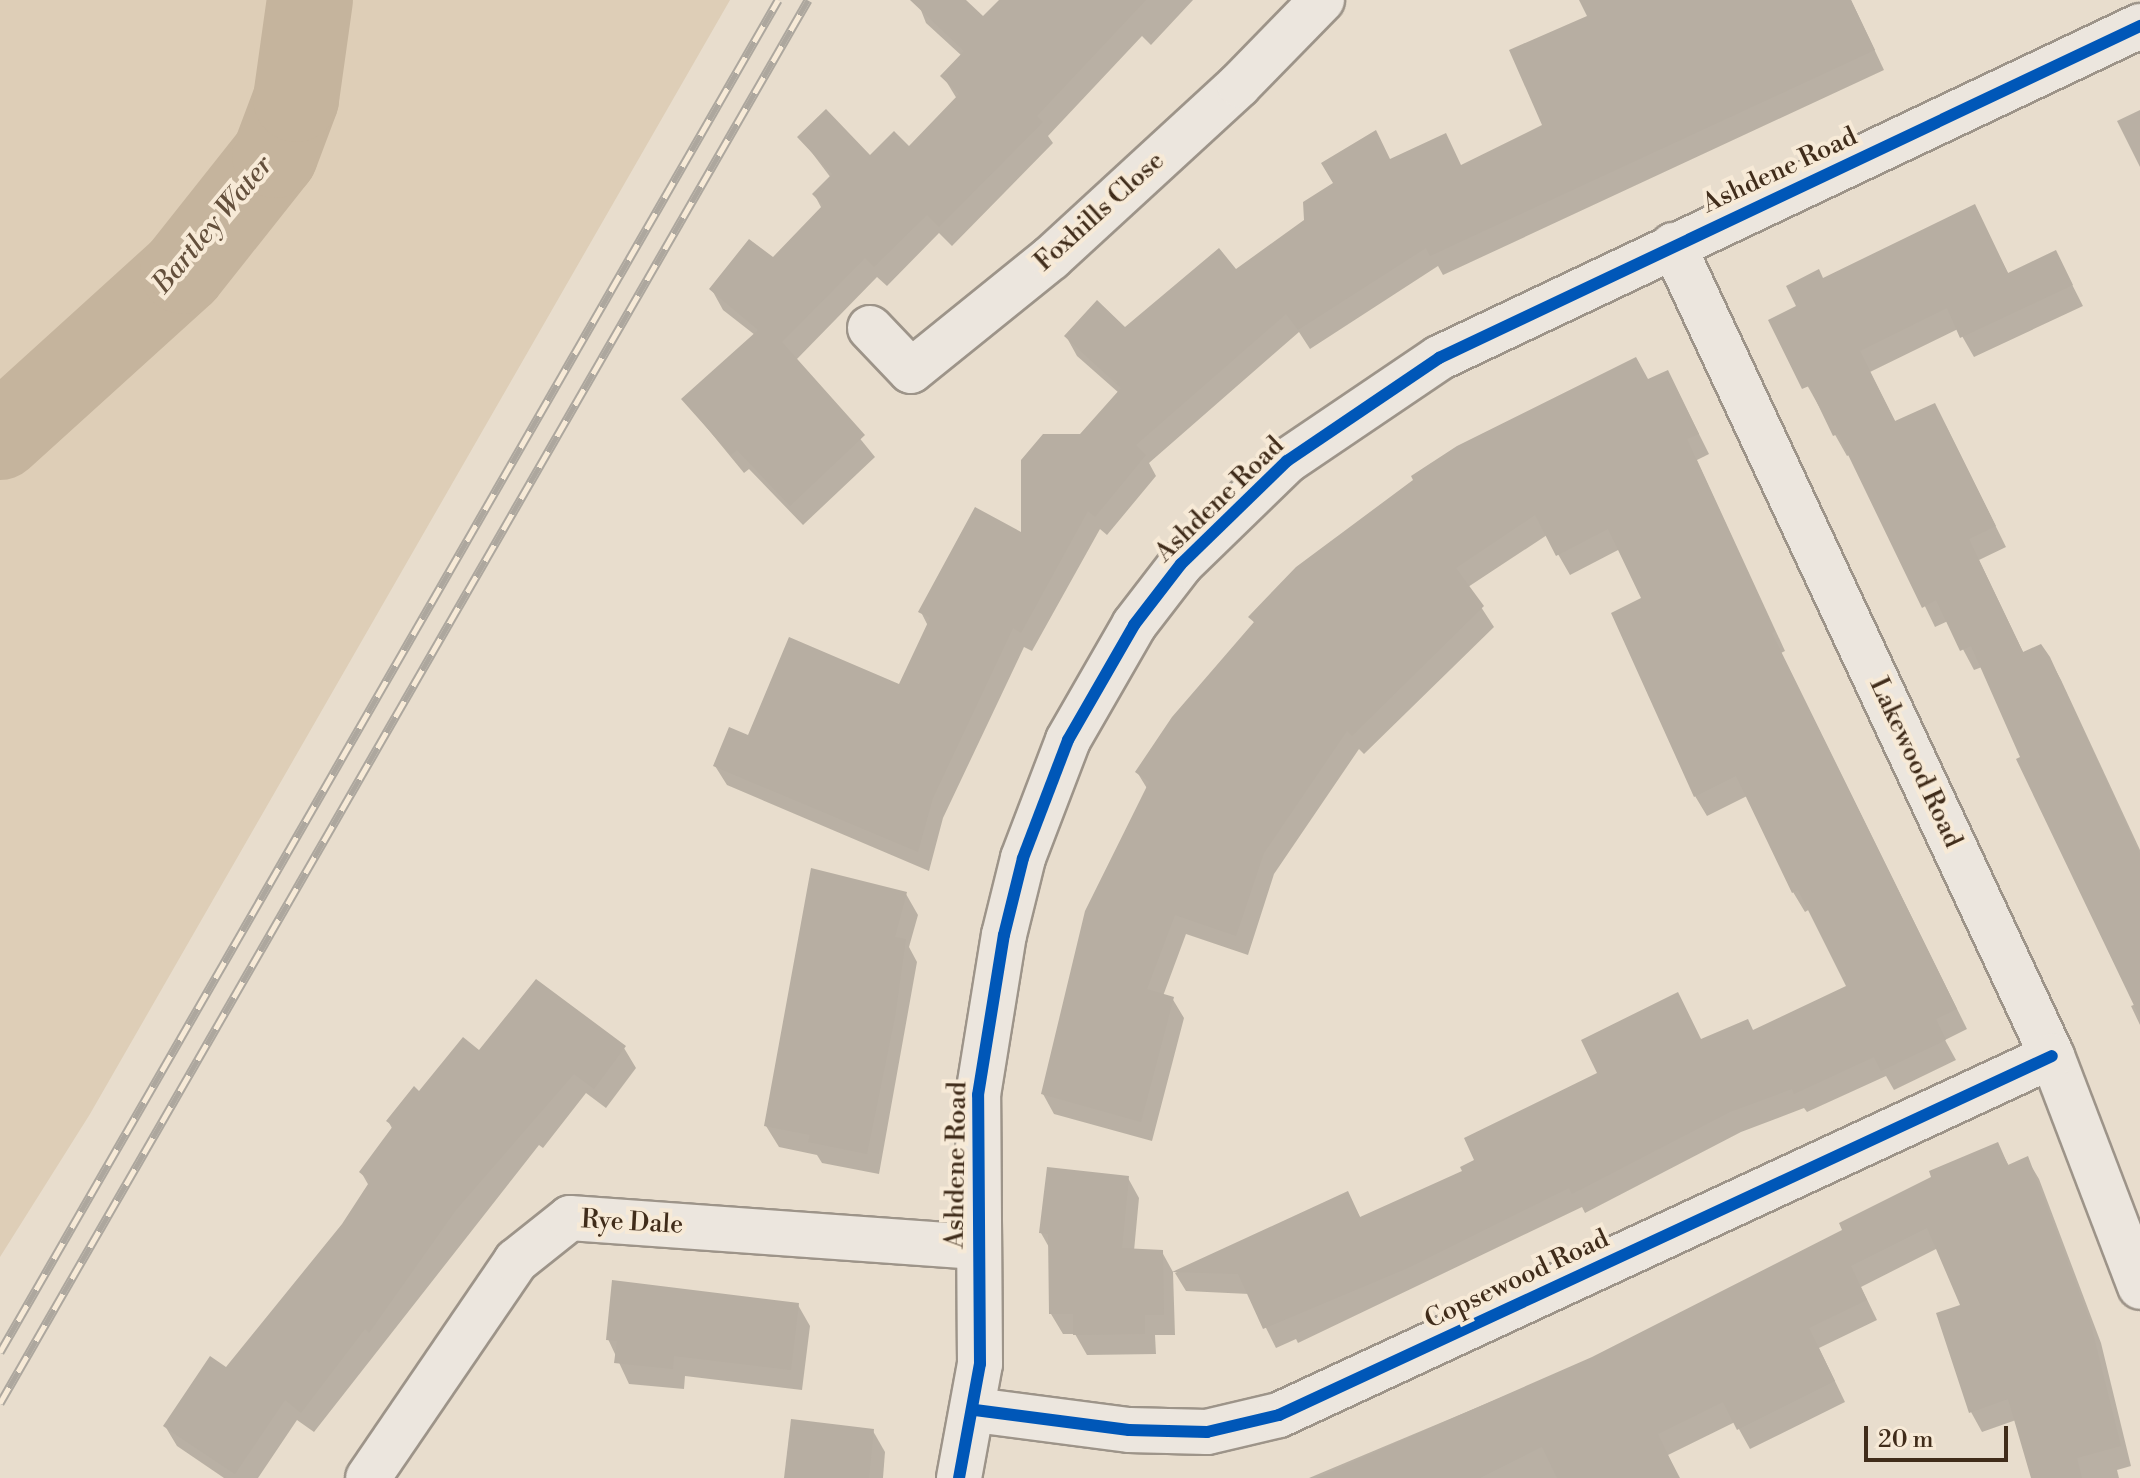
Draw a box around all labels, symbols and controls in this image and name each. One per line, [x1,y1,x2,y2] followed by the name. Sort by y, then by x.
[1698,122,1862,220] street label: Ashdene Road
[1029,146,1171,278] street label: Foxhills Close
[146,149,280,301] water label: Bartley Water
[1149,431,1291,569] street label: Ashdene Road
[1862,673,1968,853] street label: Lakewood Road
[940,1081,974,1249] street label: Ashdene Road
[580,1205,684,1241] street label: Rye Dale
[1420,1224,1614,1336] street label: Copsewood Road
[1868,1410,2012,1460] scale bar
[1878,1425,1934,1455] text: 20 m

